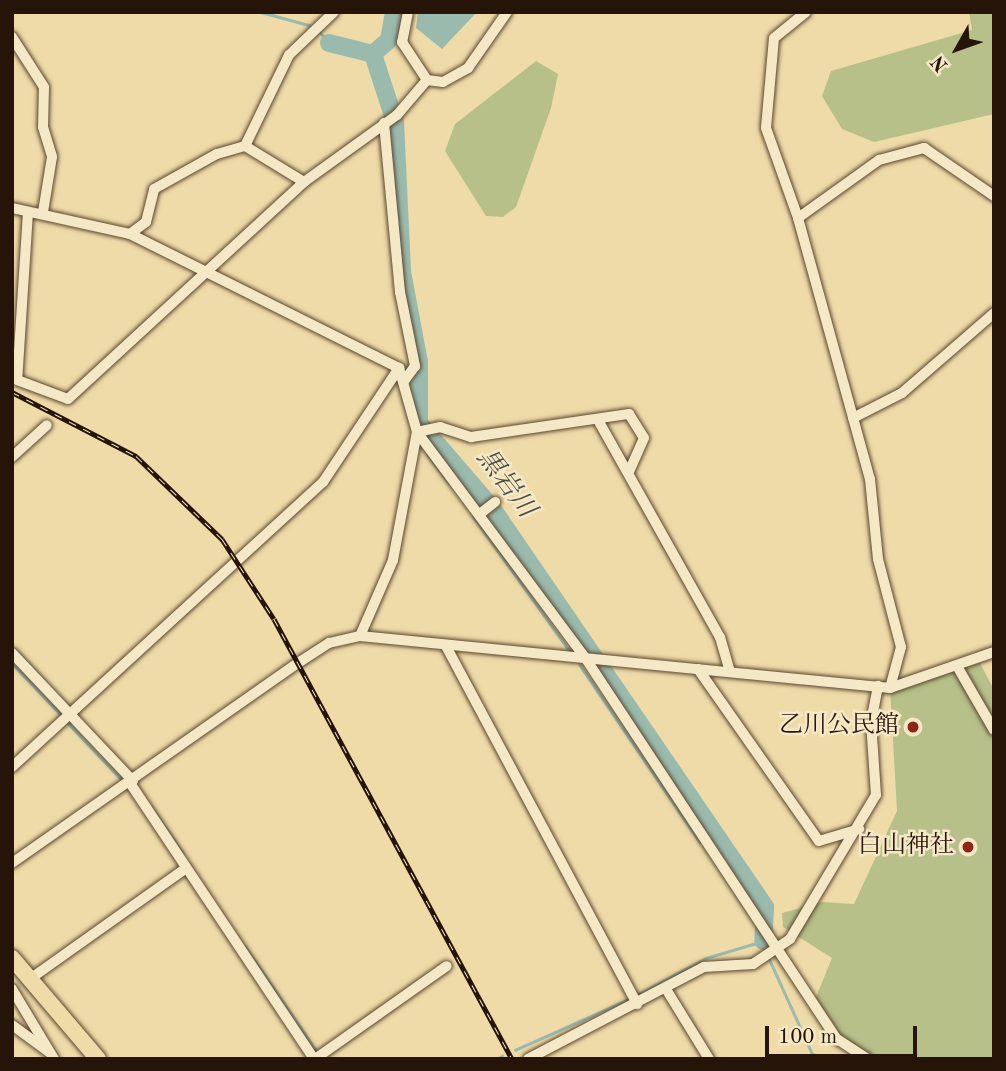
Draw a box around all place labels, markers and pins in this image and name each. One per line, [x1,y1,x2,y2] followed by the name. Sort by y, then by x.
[779,713,899,741] place label: 乙川公民館
[905,719,921,735] marker: 乙川公民館
[858,833,954,861] place label: 白山神社
[960,839,976,855] marker: 白山神社

